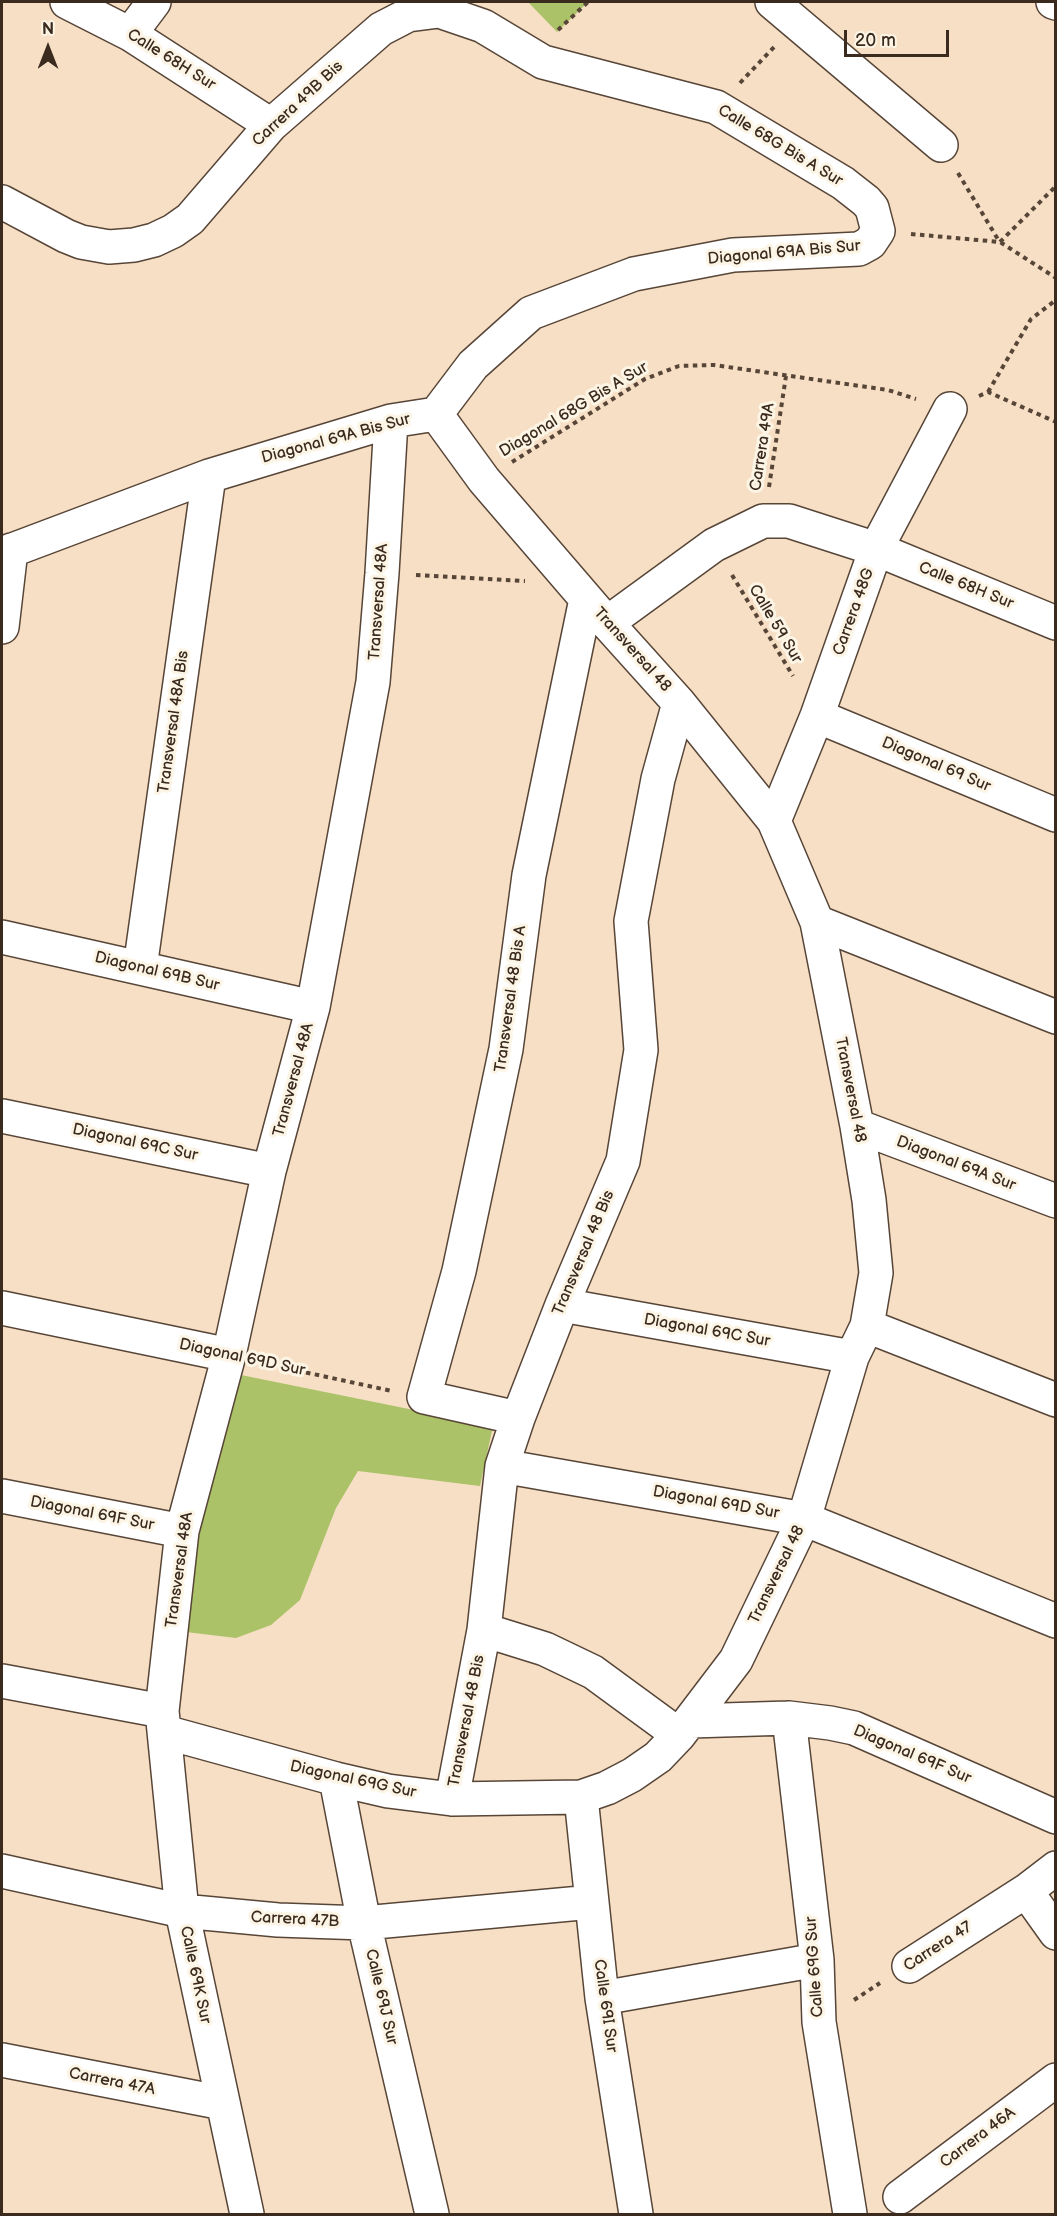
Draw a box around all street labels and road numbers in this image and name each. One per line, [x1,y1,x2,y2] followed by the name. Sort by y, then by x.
[123,25,219,95] street label: Calle 68H Sur
[249,57,347,151] street label: Carrera 49B Bis
[714,101,846,191] street label: Calle 68G Bis A Sur
[707,237,861,269] street label: Diagonal 69A Bis Sur
[496,358,652,462] street label: Diagonal 68G Bis A Sur
[747,402,779,492] street label: Carrera 49A
[260,410,412,468] street label: Diagonal 69A Bis Sur
[365,543,393,661] street label: Transversal 48A
[916,558,1016,614] street label: Calle 68H Sur
[829,566,879,658] street label: Carrera 48G
[744,581,806,667] street label: Calle 59 Sur
[589,604,675,696] street label: Transversal 48
[154,650,194,794] street label: Transversal 48A Bis
[879,733,993,797] street label: Diagonal 69 Sur
[491,924,531,1074] street label: Transversal 48 Bis A
[93,948,221,996] street label: Diagonal 69B Sur
[270,1021,318,1139] street label: Transversal 48A
[830,1036,870,1144] street label: Transversal 48
[70,1120,200,1166] street label: Diagonal 69C Sur
[894,1132,1018,1196] street label: Diagonal 69A Sur
[549,1188,619,1318] street label: Transversal 48 Bis
[642,1310,772,1352] street label: Diagonal 69C Sur
[177,1335,307,1381] street label: Diagonal 69D Sur
[651,1482,781,1524] street label: Diagonal 69D Sur
[28,1493,156,1535] street label: Diagonal 69F Sur
[162,1511,198,1629] street label: Transversal 48A
[745,1523,809,1627] street label: Transversal 48
[445,1653,489,1789] street label: Transversal 48 Bis
[850,1722,974,1788] street label: Diagonal 69F Sur
[288,1757,418,1803] street label: Diagonal 69G Sur
[250,1908,340,1932] street label: Carrera 47B
[802,1916,828,2018] street label: Calle 69G Sur
[900,1918,976,1976] street label: Carrera 47
[175,1924,215,2026] street label: Calle 69K Sur
[361,1947,401,2047] street label: Calle 69J Sur
[589,1958,621,2054] street label: Calle 69I Sur
[67,2064,157,2100] street label: Carrera 47A
[937,2103,1019,2173] street label: Carrera 46A

